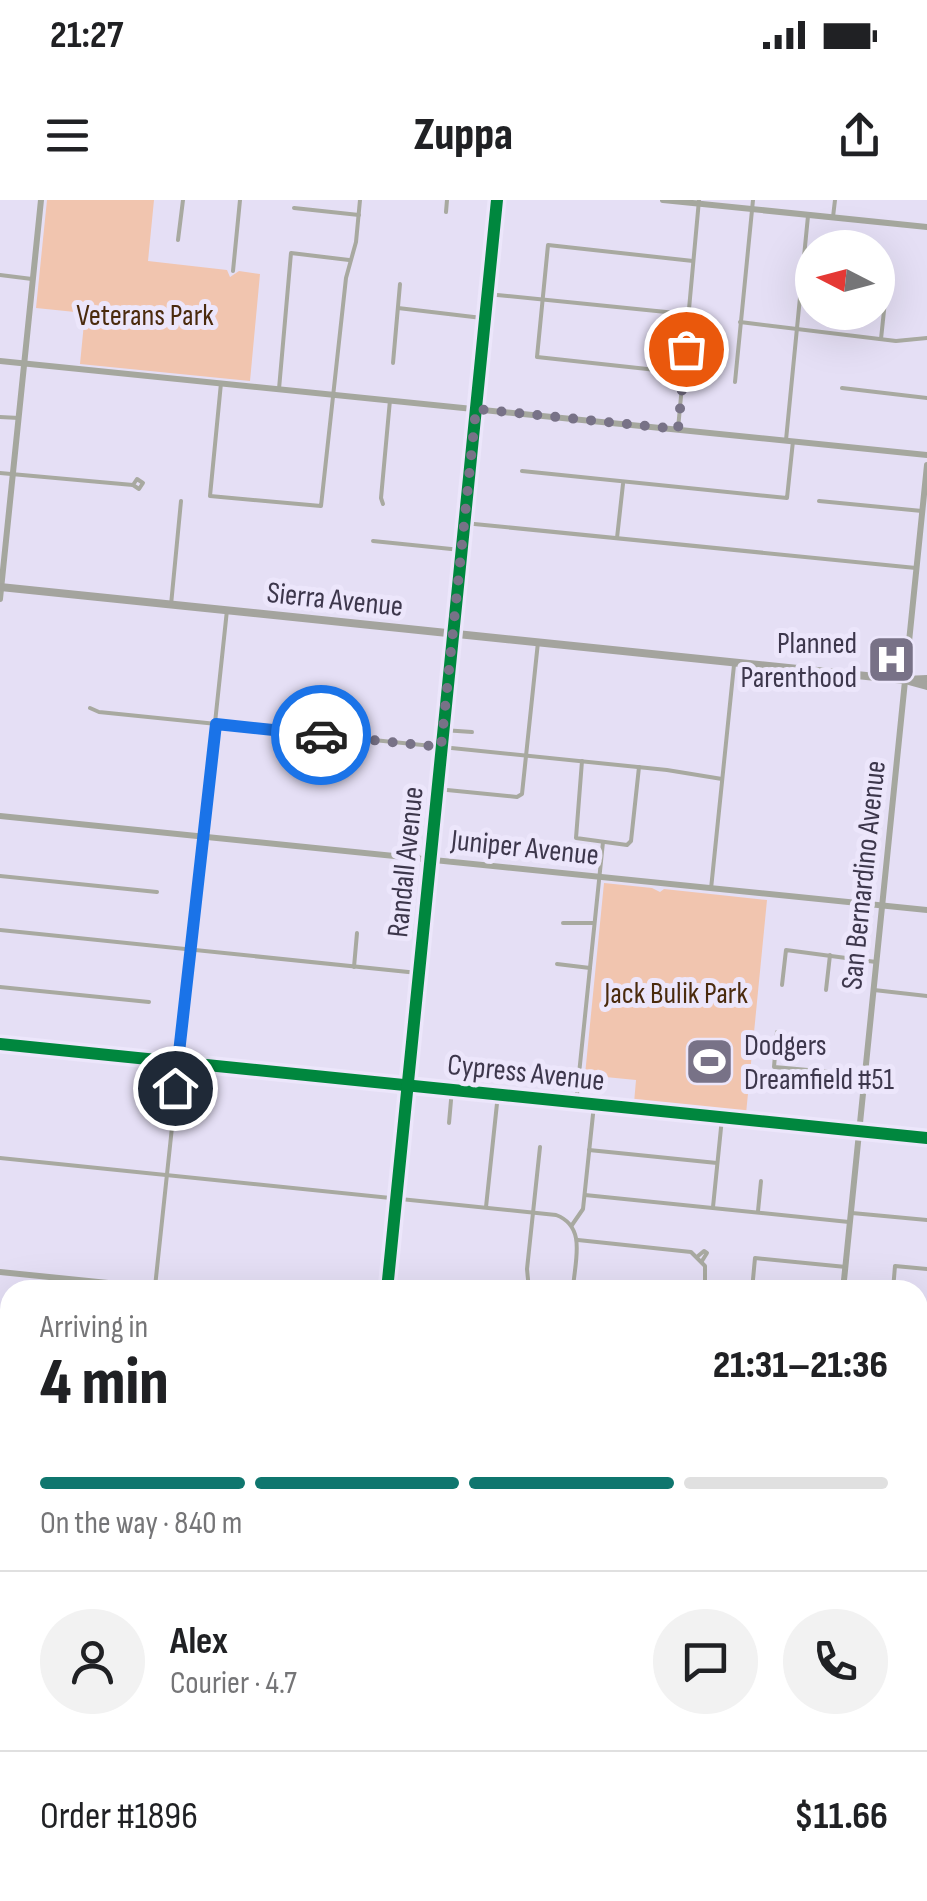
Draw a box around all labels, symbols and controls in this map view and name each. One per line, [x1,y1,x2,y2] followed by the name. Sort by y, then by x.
[50,13,123,58] text: 21:27
[40,108,95,163] icon: menu
[414,108,513,163] text: Zuppa
[832,108,887,163] icon: share
[795,230,895,330] north arrow
[795,230,895,330] map controls
[76,298,214,334] park label: Veterans Park
[644,307,729,392] pin
[659,322,714,377] icon: bag
[265,575,405,625] street label: Sierra Avenue
[741,626,857,696] place label: Planned Parenthood
[866,634,918,686] hospital icon: Planned Parenthood
[271,685,371,785] courier
[294,708,349,763] icon: car
[834,759,894,991] street label: San Bernardino Avenue
[380,785,432,939] street label: Randall Avenue
[448,822,601,874] street label: Juniper Avenue
[603,976,748,1012] park label: Jack Bulik Park
[744,1028,894,1098] place label: Dodgers Dreamfield #51
[683,1036,735,1088] sports icon: Dodgers Dreamfield #51
[133,1046,218,1131] pin
[445,1047,606,1099] street label: Cypress Avenue
[148,1061,203,1116] icon: home
[40,1308,148,1347] text: Arriving in
[713,1343,888,1388] text: 21:31–21:36
[40,1345,169,1423] text: 4 min
[40,1504,242,1543] text: On the way · 840 m
[40,1609,145,1714] button: person
[653,1609,758,1714] button: chat
[783,1609,888,1714] button: phone
[170,1619,228,1664] text: Alex
[170,1664,297,1703] text: Courier · 4.7
[40,1794,198,1839] text: Order #1896
[794,1794,888,1839] text: $11.66

